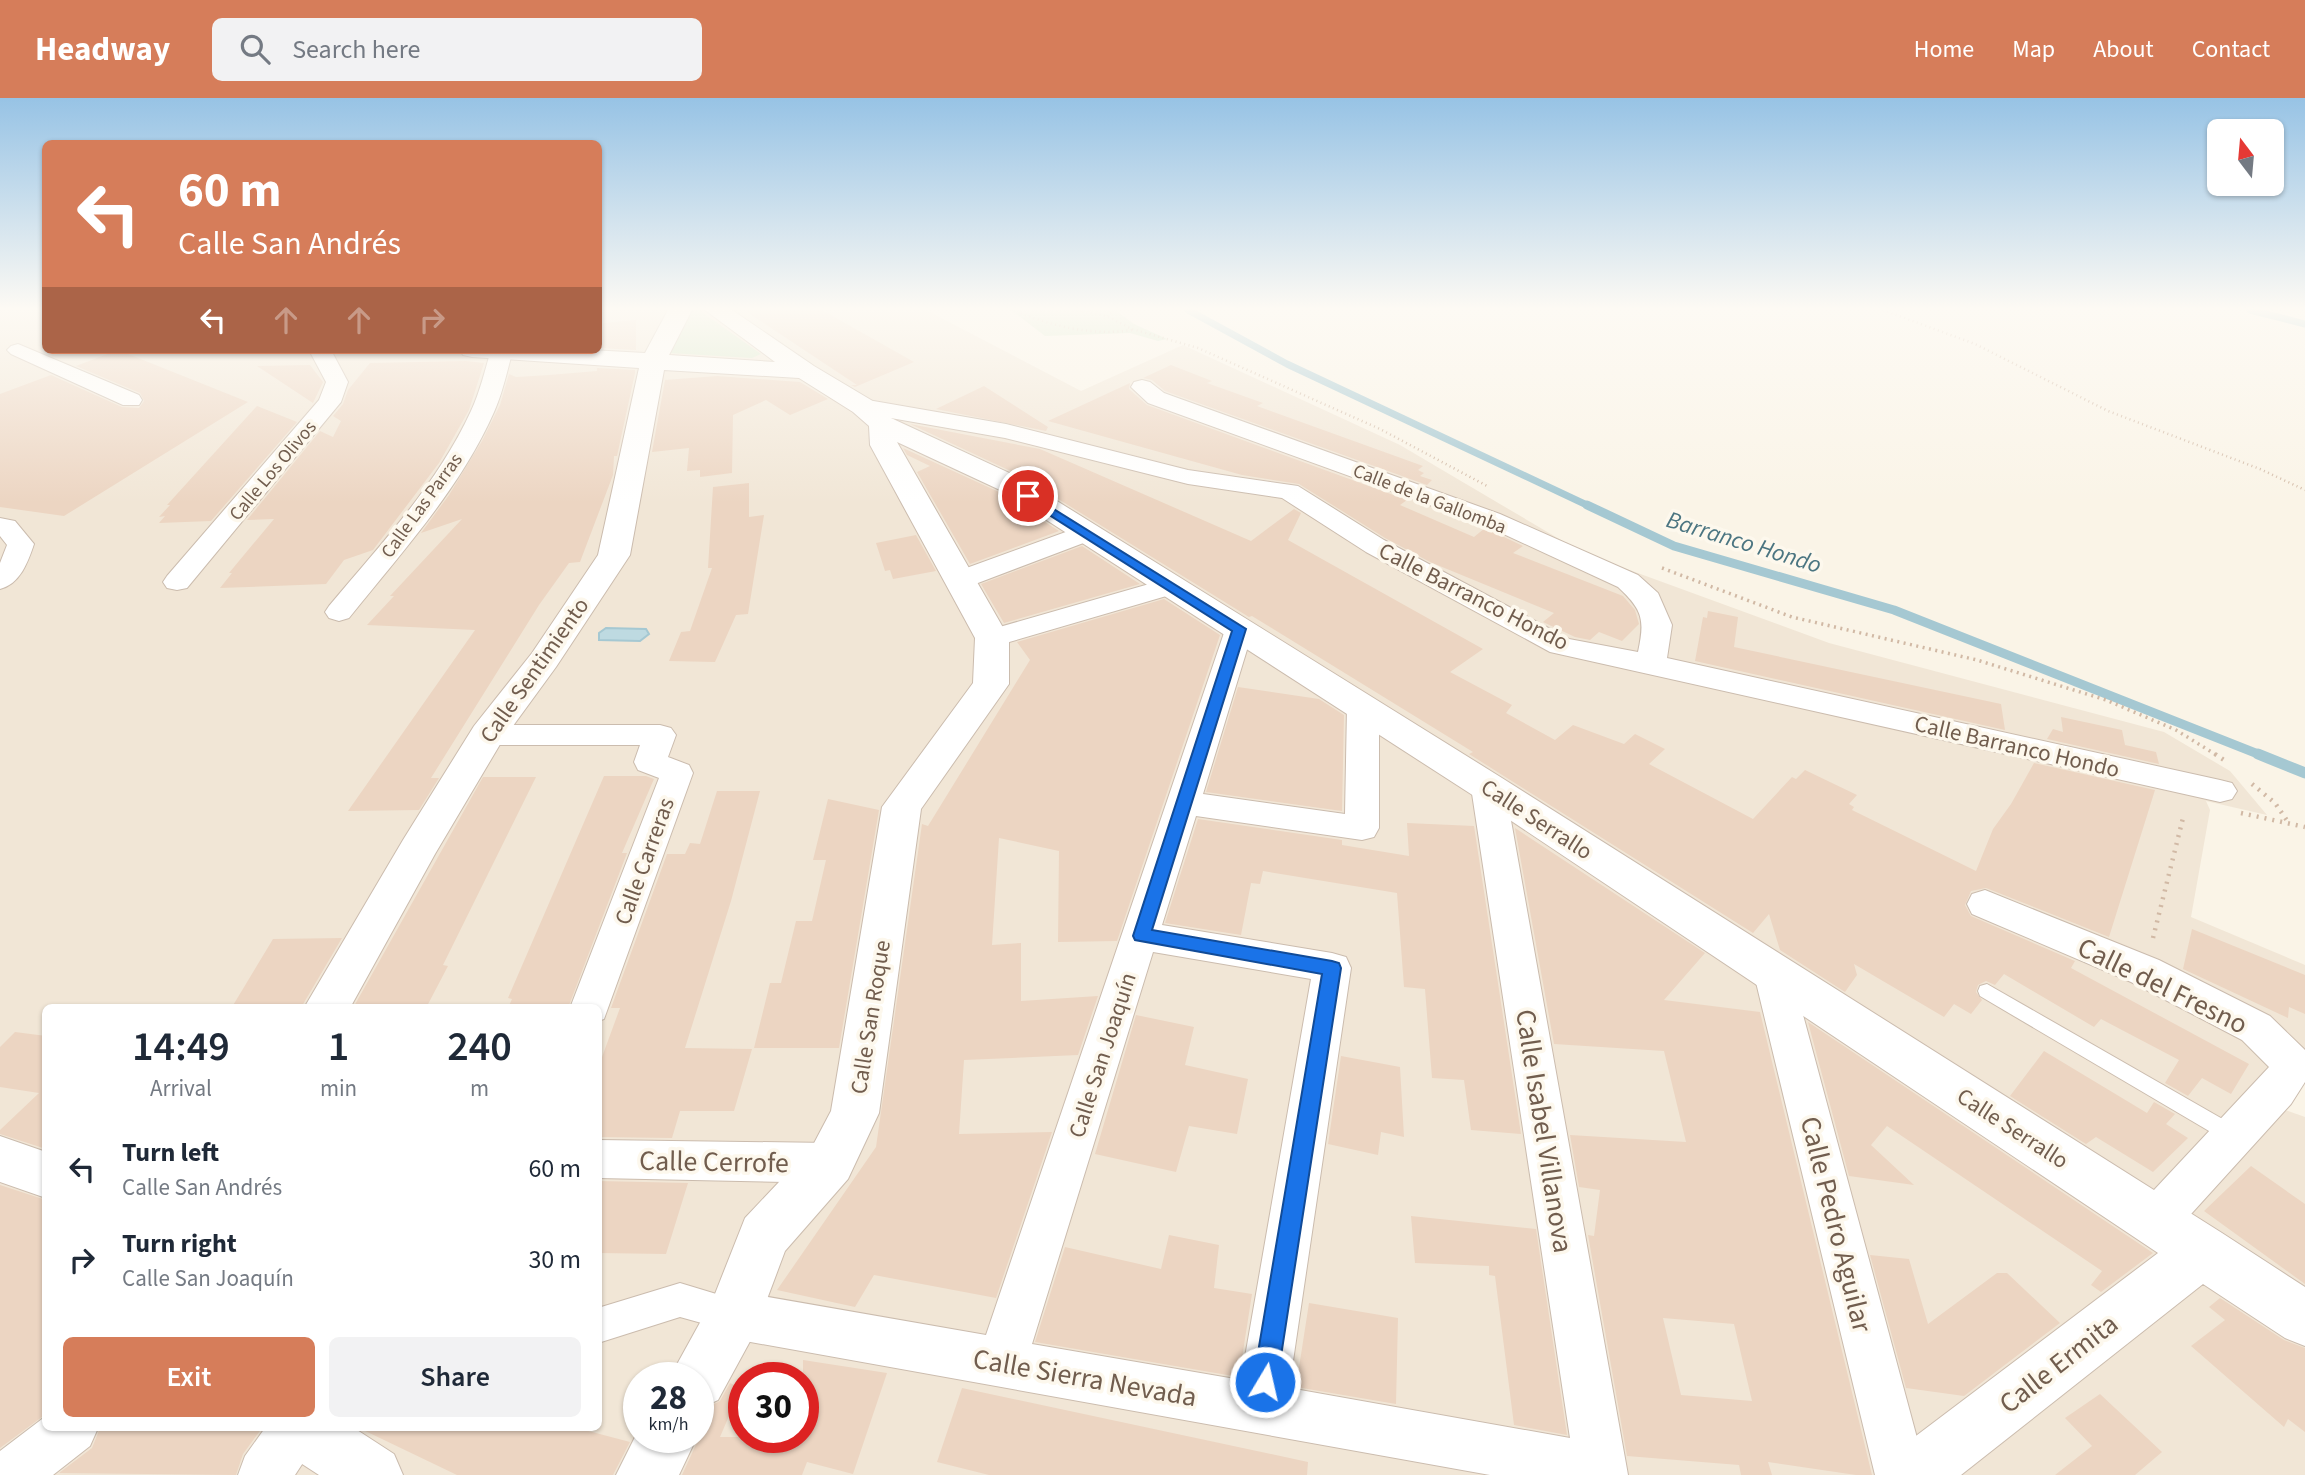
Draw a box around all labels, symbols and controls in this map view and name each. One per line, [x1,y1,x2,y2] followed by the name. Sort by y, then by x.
[212,18,702,81] search box
[35,26,170,73] text: Headway
[236,30,274,68] icon: search
[292,31,420,68] text: Search here
[1914,32,1974,67] text: Home
[2012,32,2055,67] text: Map
[2093,32,2154,67] text: About
[2192,32,2270,67] text: Contact
[2207,119,2284,196] north arrow
[2207,119,2284,196] map controls
[178,156,282,226] text: 60 m
[63,168,154,259] icon: left
[178,221,401,267] text: Calle San Andrés
[194,301,232,339] icon: left
[267,301,305,339] icon: ahead
[340,301,378,339] icon: ahead
[413,301,451,339] icon: right
[223,415,323,527] street label: Calle Los Olivos
[375,448,470,564] street label: Calle Las Parras
[1349,458,1510,541] street label: Calle de la Gallomba
[998,466,1058,526] pin
[1009,477,1047,515] icon: arrive
[1662,502,1826,583] water label: Barranco Hondo
[1373,534,1575,659] street label: Calle Barranco Hondo
[472,591,597,750] street label: Calle Sentimiento
[1911,707,2123,786] street label: Calle Barranco Hondo
[1474,771,1599,868] street label: Calle Serrallo
[606,793,683,929] street label: Calle Carreras
[2071,927,2254,1044] street label: Calle del Fresno
[842,938,899,1096] street label: Calle San Roque
[1060,968,1145,1142] street label: Calle San Joaquín
[1505,1007,1583,1256] street label: Calle Isabel Villanova
[132,1017,230,1077] text: 14:49
[328,1017,349,1077] text: 1
[447,1017,512,1077] text: 240
[150,1072,212,1105] text: Arrival
[320,1072,357,1105] text: min
[470,1072,489,1105] text: m
[1950,1080,2075,1177] street label: Calle Serrallo
[1790,1112,1882,1337] street label: Calle Pedro Aguilar
[122,1134,219,1171] text: Turn left
[639,1141,789,1183] street label: Calle Cerrofe
[63,1150,101,1188] icon: left
[528,1150,581,1187] text: 60 m
[122,1171,282,1204] text: Calle San Andrés
[122,1225,237,1262] text: Turn right
[63,1241,101,1279] icon: right
[528,1241,581,1278] text: 30 m
[122,1262,294,1295] text: Calle San Joaquín
[1991,1304,2127,1423] street label: Calle Ermita
[63,1337,315,1417] button: Exit
[329,1337,581,1417] button: Share
[970,1339,1200,1417] street label: Calle Sierra Nevada
[1228,1345,1302,1419] position arrow
[728,1362,819,1453] speed limit sign: 30
[650,1373,687,1423] text: 28
[649,1412,688,1437] text: km/h

